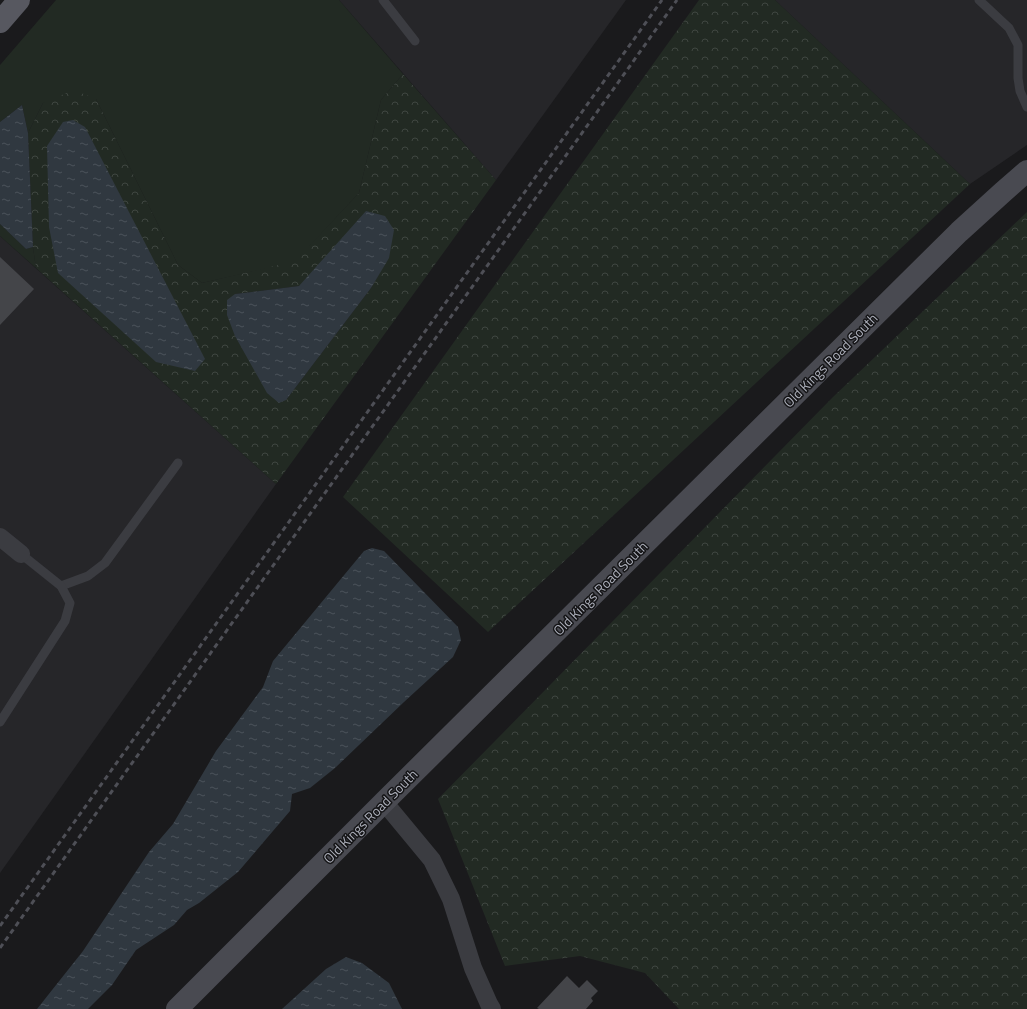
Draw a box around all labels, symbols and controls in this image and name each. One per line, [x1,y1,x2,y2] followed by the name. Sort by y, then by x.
[778,308,882,412] street label: Old Kings Road South
[548,536,652,640] street label: Old Kings Road South
[318,764,422,868] street label: Old Kings Road South

